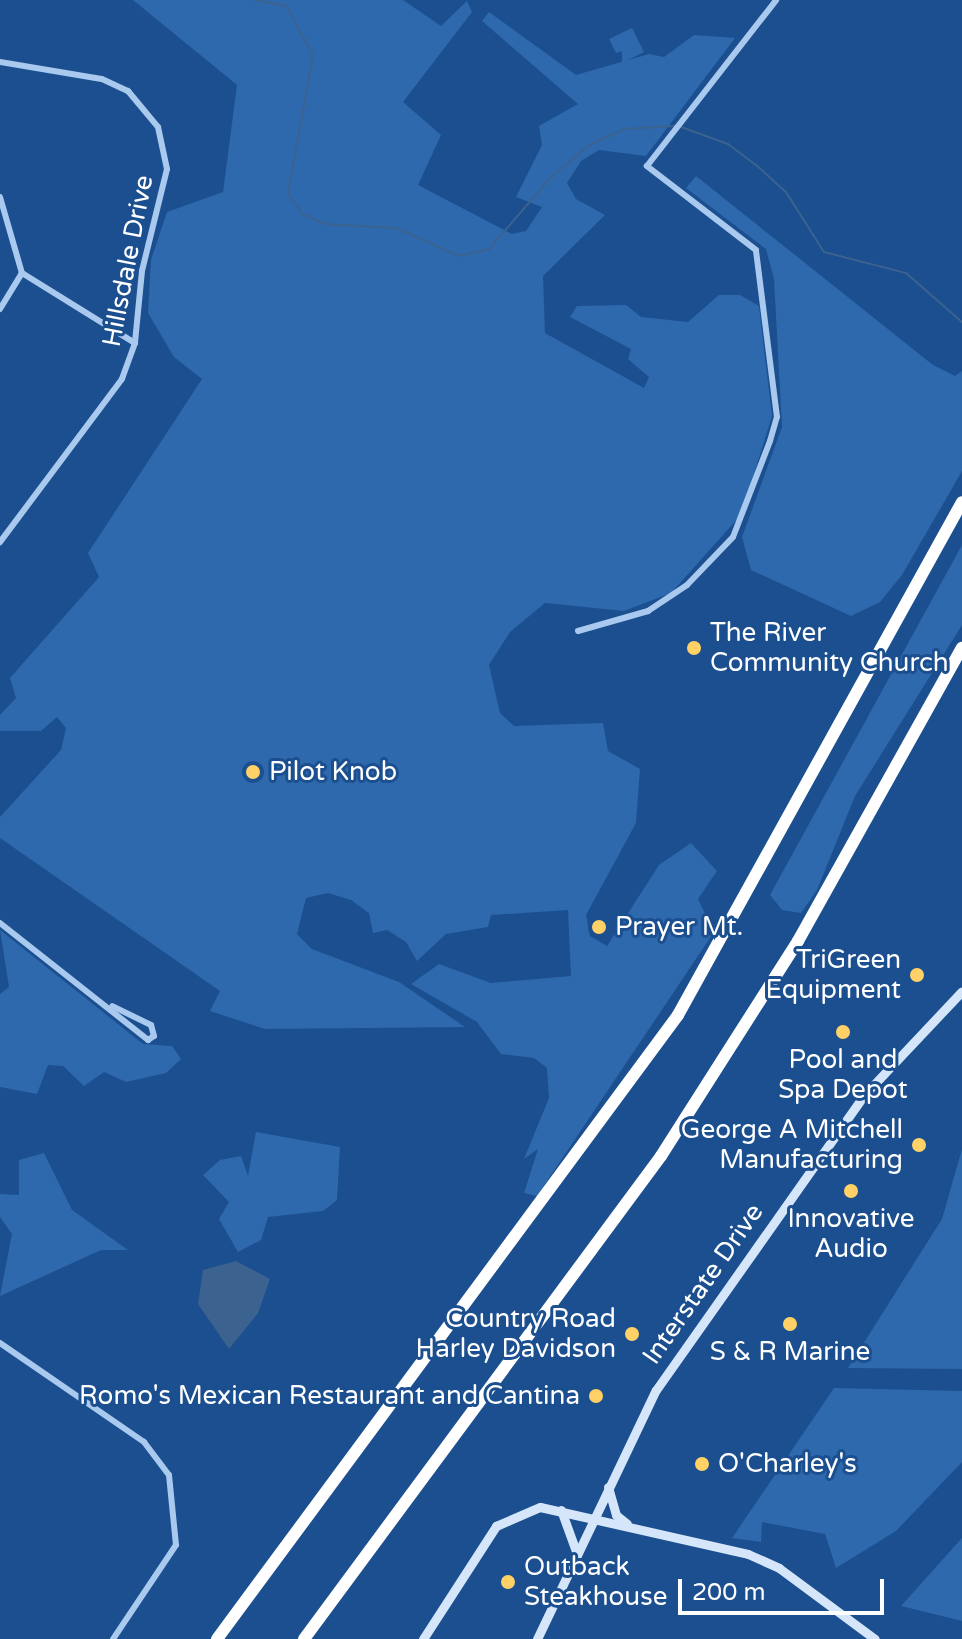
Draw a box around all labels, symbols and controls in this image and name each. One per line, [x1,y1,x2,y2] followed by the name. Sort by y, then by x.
[96,172,160,350] street label: Hillsdale Drive
[710,617,949,678] place label: The River Community Church
[685,639,703,657] marker: The River Community Church
[269,756,397,788] place label: Pilot Knob
[244,763,262,781] marker: Pilot Knob
[615,911,743,943] place label: Prayer Mt.
[590,918,608,936] marker: Prayer Mt.
[766,944,901,1006] place label: TriGreen Equipment
[908,966,926,984] marker: TriGreen Equipment
[834,1023,852,1041] marker: Pool and Spa Depot
[778,1044,908,1106] place label: Pool and Spa Depot
[681,1114,903,1176] place label: George A Mitchell Manufacturing
[910,1136,928,1154] marker: George A Mitchell Manufacturing
[842,1182,860,1200] marker: Innovative Audio
[636,1198,770,1370] street label: Interstate Drive
[787,1203,915,1264] place label: Innovative Audio
[416,1303,616,1364] place label: Country Road Harley Davidson
[781,1315,799,1333] marker: S & R Marine
[623,1325,641,1343] marker: Country Road Harley Davidson
[710,1336,870,1368] place label: S & R Marine
[79,1380,580,1412] place label: Romo's Mexican Restaurant and Cantina
[587,1387,605,1405] marker: Romo's Mexican Restaurant and Cantina
[718,1448,857,1480] place label: O'Charley's
[693,1455,711,1473] marker: O'Charley's
[524,1551,667,1612] place label: Outback Steakhouse
[682,1563,888,1613] scale bar
[499,1573,517,1591] marker: Outback Steakhouse
[692,1578,766,1607] text: 200 m

